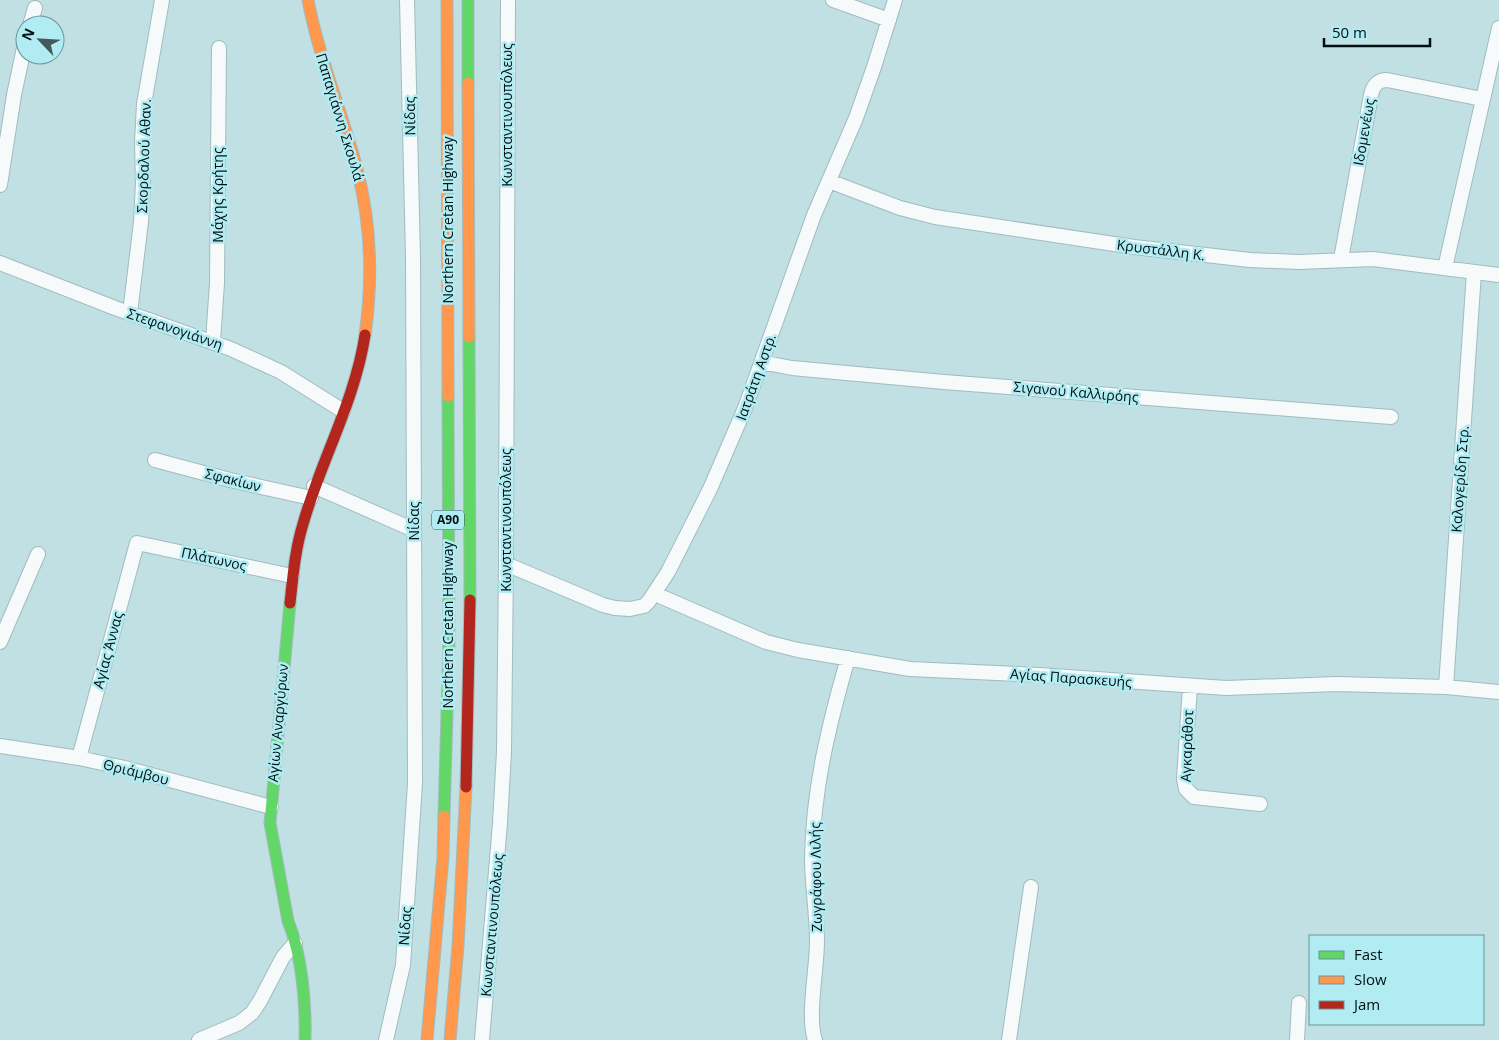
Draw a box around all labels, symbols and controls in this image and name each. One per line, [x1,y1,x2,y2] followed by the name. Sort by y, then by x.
[15,15,65,65] north arrow
[1324,15,1430,47] scale bar
[1332,22,1367,42] text: 50 m
[17,25,39,43] text: N
[497,43,516,187] street label: Κωνσταντινουπόλεως
[312,51,369,183] street label: Παπαγιάννη Σκουλά
[400,96,419,136] street label: Νίδας
[1348,97,1379,167] street label: Ιδομενέως
[132,99,155,213] street label: Σκορδαλού Αθαν.
[438,135,457,304] street label: Northern Cretan Highway
[208,147,227,243] street label: Μάχης Κρήτης
[1116,235,1206,264] street label: Κρυστάλλη Κ.
[125,303,226,354] street label: Στεφανογιάννη
[731,331,780,423] street label: Ιατράτη Αστρ.
[1013,377,1140,406] street label: Σιγανού Καλλιρόης
[1446,425,1473,533] street label: Καλογερίδη Στρ.
[496,448,515,592] street label: Κωνσταντινουπόλεως
[203,463,263,496] street label: Σφακίων
[404,501,423,541] street label: Νίδας
[432,510,464,530] road number: Α90
[438,540,457,709] street label: Northern Cretan Highway
[180,542,249,575] street label: Πλάτωνος
[88,609,127,690] street label: Αγίας Άννας
[263,663,292,783] street label: Αγίων Αναργύρων
[1010,664,1133,691] street label: Αγίας Παρασκευής
[1176,709,1197,782] street label: Αγκαράθοτ
[101,754,171,789] street label: Θριάμβου
[805,822,826,932] street label: Ζωγράφου Λιλής
[476,852,507,997] street label: Κωνσταντινουπόλεως
[394,906,415,946] street label: Νίδας
[1309,935,1484,1025] legend
[1354,944,1383,964] text: Fast
[1354,969,1387,989] text: Slow
[1352,994,1380,1014] text: Jam

